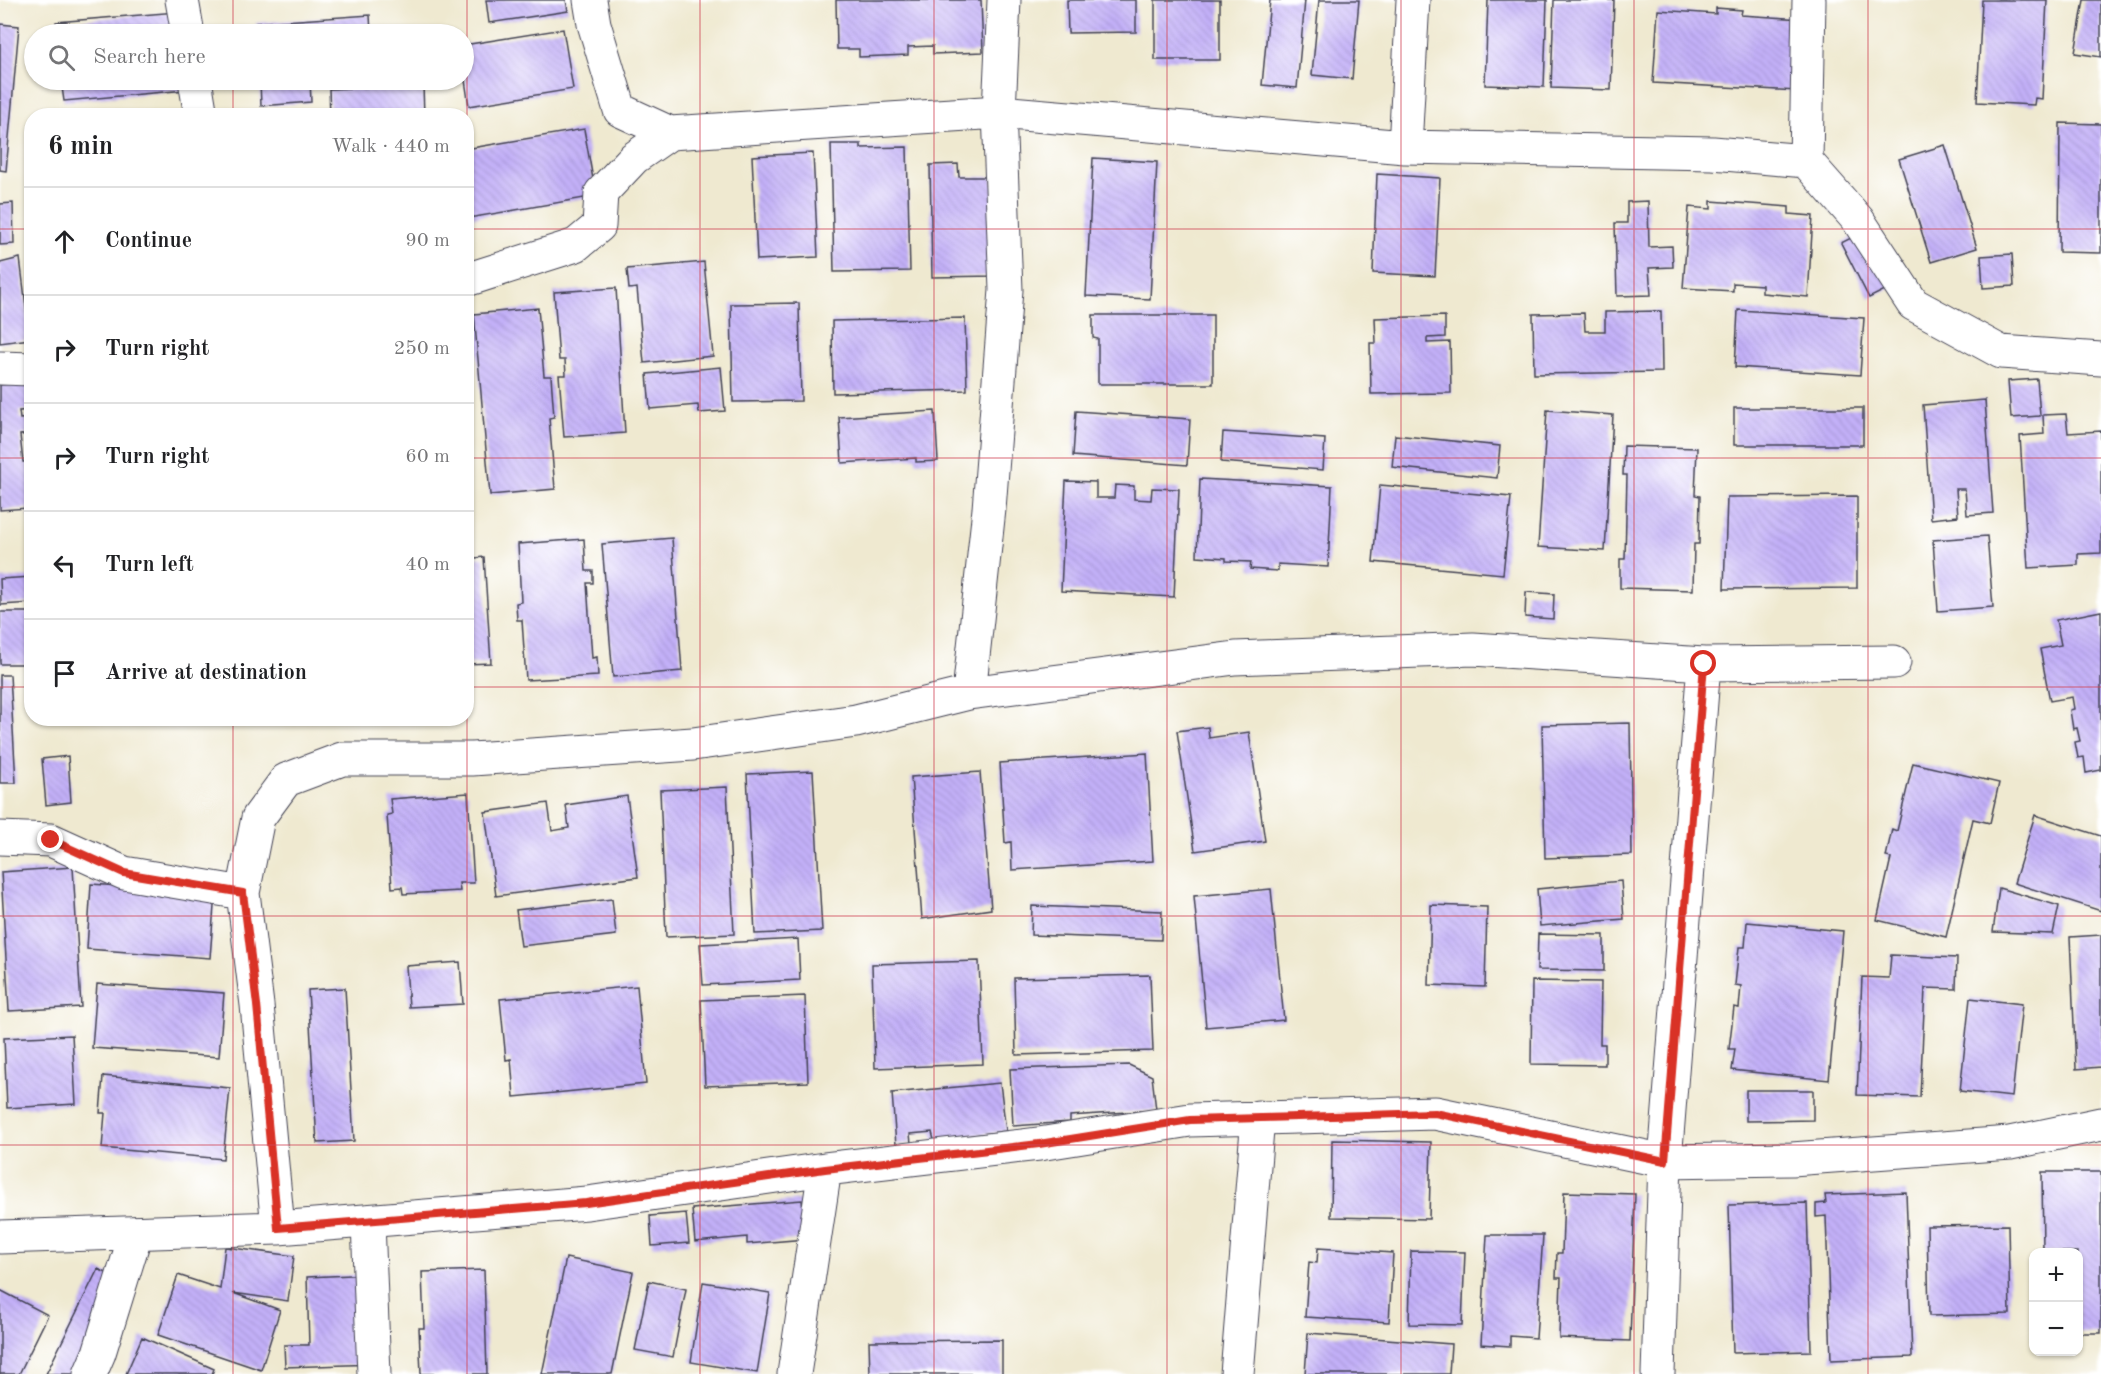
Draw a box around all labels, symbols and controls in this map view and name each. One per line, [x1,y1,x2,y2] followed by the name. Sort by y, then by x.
[24,24,474,90] search box
[45,41,78,74] icon: search
[93,46,206,68] text: Search here
[48,134,113,160] text: 6 min
[331,137,450,157] text: Walk · 440 m
[48,225,81,258] icon: ahead
[105,230,192,252] text: Continue
[405,231,450,251] text: 90 m
[48,333,81,366] icon: right
[105,338,209,360] text: Turn right
[394,339,450,359] text: 250 m
[48,441,81,474] icon: right
[105,446,209,468] text: Turn right
[405,447,450,467] text: 60 m
[48,549,81,582] icon: left
[105,554,194,576] text: Turn left
[405,555,450,575] text: 40 m
[1690,650,1716,676] route start
[48,657,81,690] icon: arrive
[105,662,307,684] text: Arrive at destination
[37,826,63,852] route end
[2029,1248,2083,1356] map controls
[2029,1248,2083,1302] button: +
[2029,1302,2083,1356] button: −

